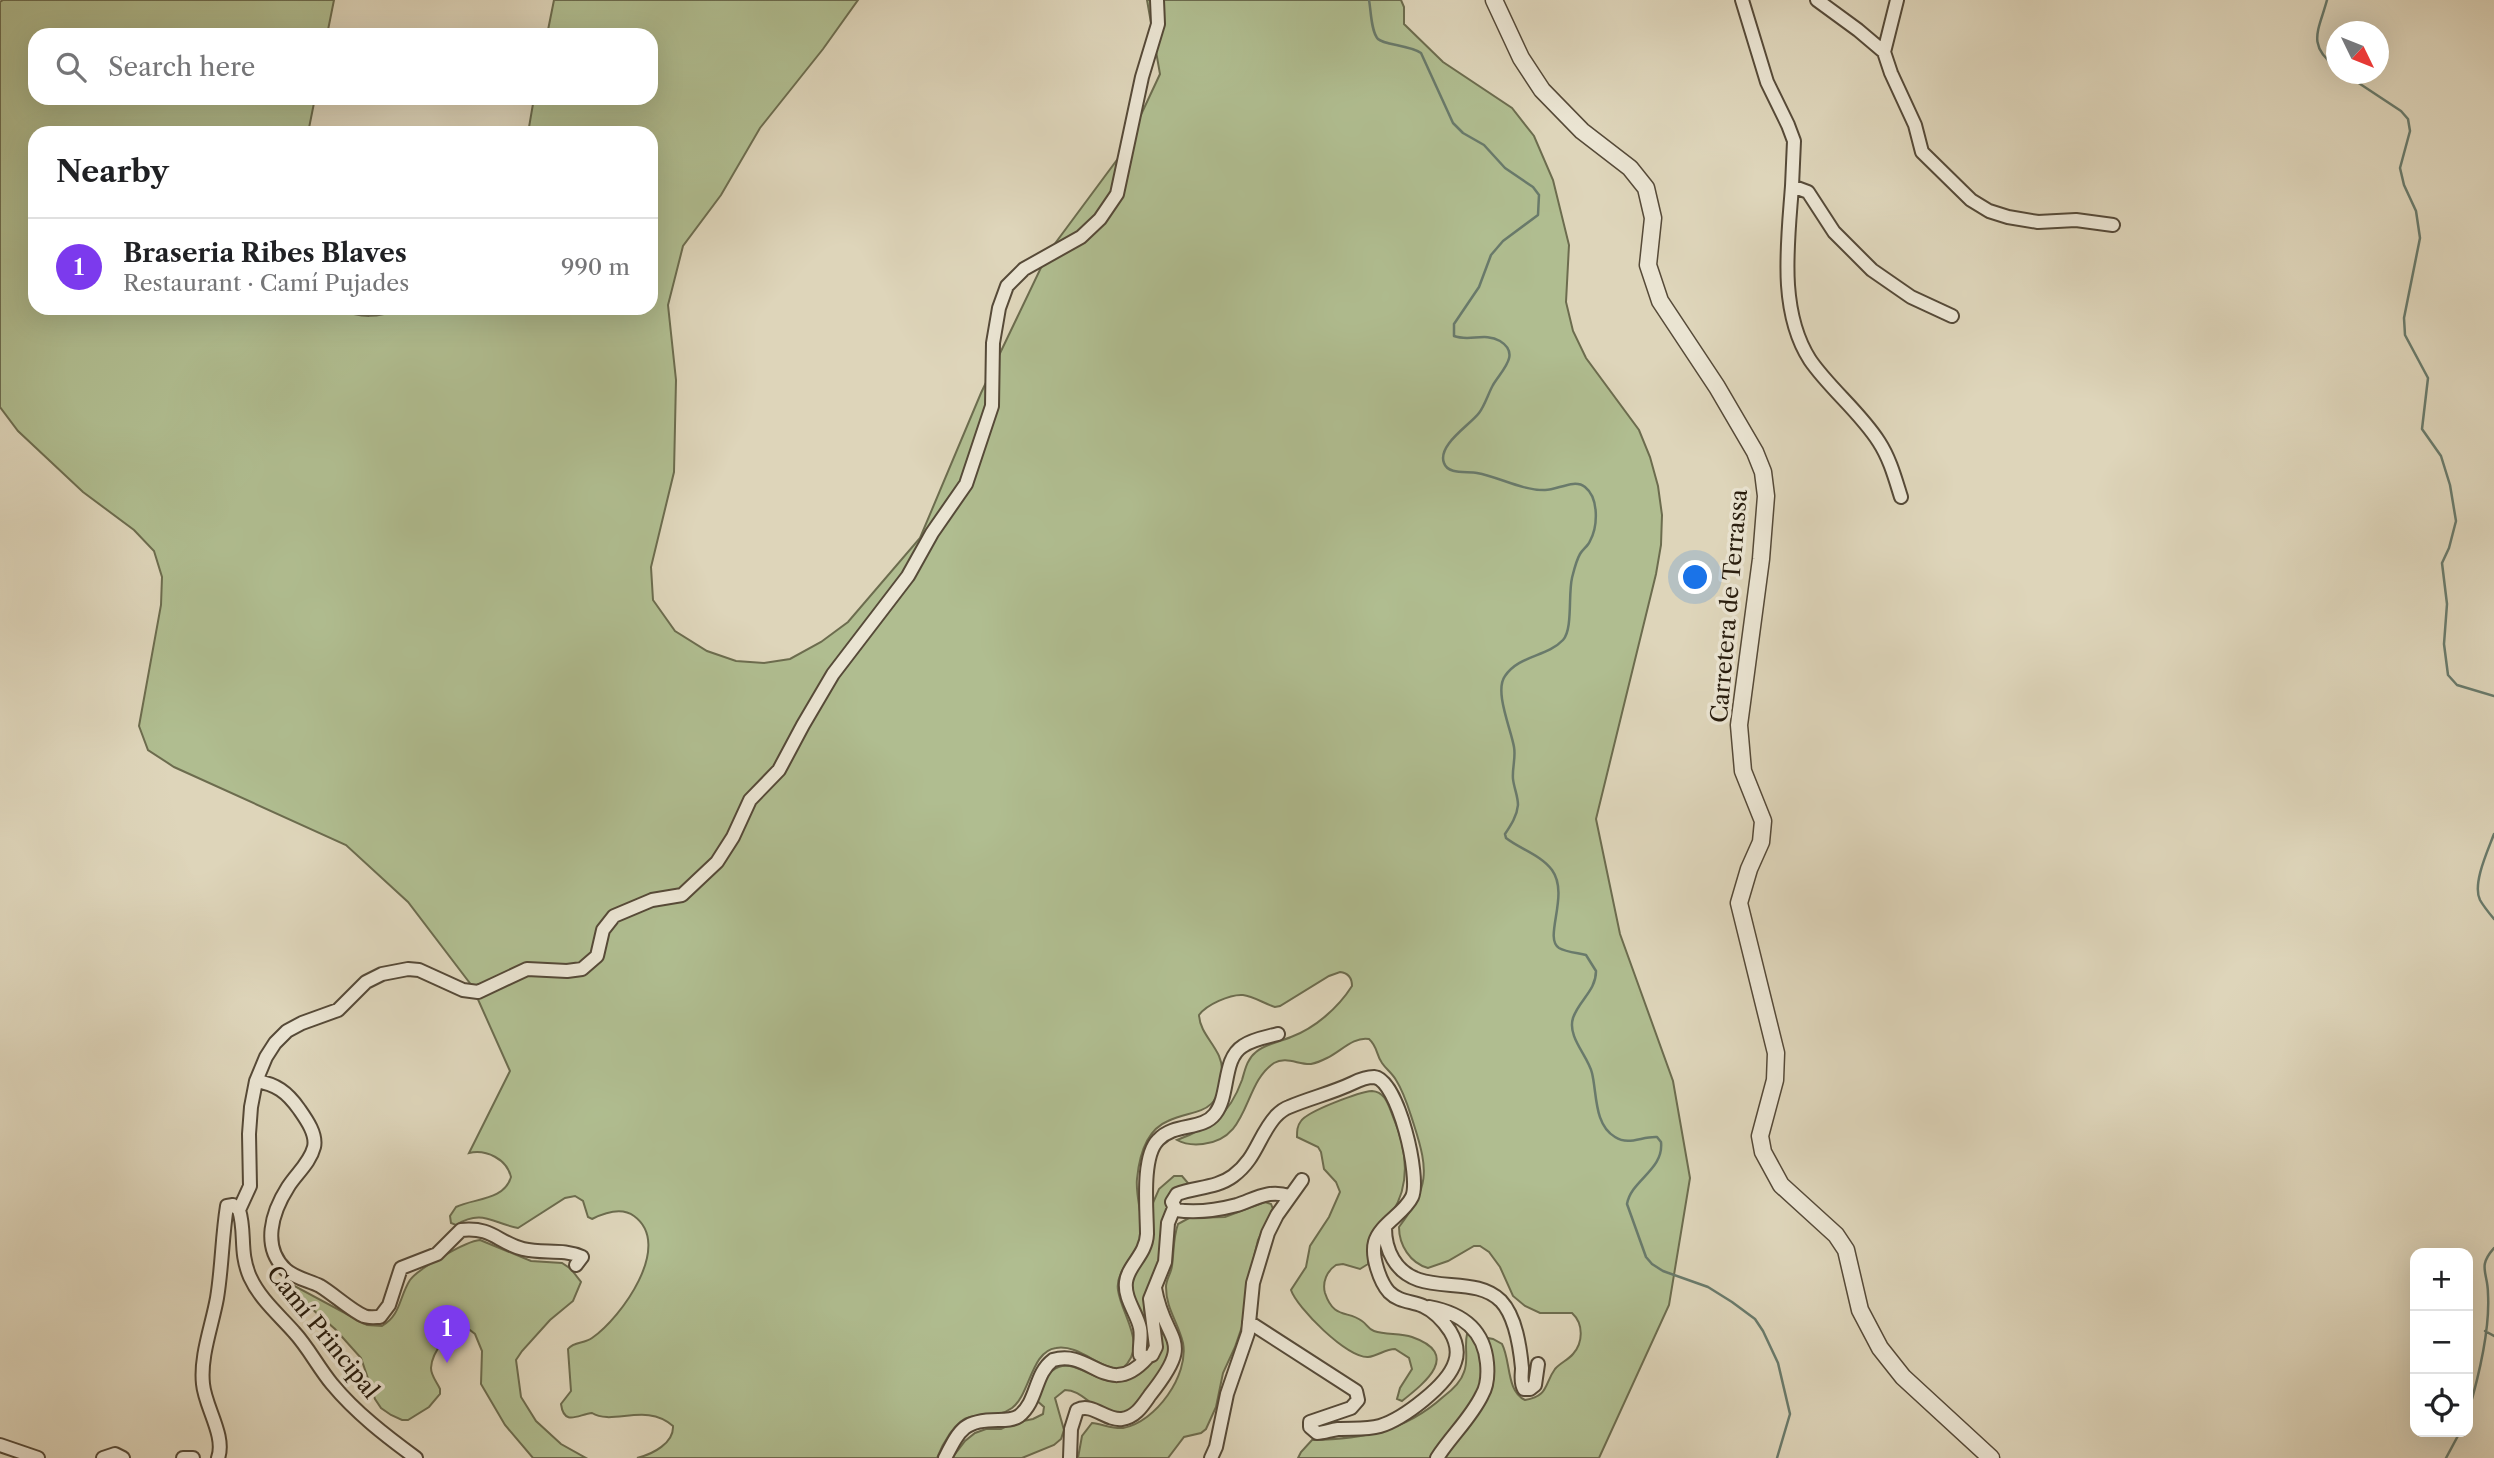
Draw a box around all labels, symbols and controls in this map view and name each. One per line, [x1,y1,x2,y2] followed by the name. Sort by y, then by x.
[2326,21,2389,84] north arrow
[28,28,658,105] search box
[52,48,90,86] icon: search
[108,51,255,83] text: Search here
[56,153,169,190] text: Nearby
[123,237,407,269] text: Braseria Ribes Blaves
[74,253,84,281] text: 1
[561,253,630,281] text: 990 m
[123,269,409,297] text: Restaurant · Camí Pujades
[1705,487,1753,724] street label: Carretera de Terrassa
[1678,560,1712,594] your location
[2410,1248,2473,1437] map controls
[2410,1248,2473,1311] button: +
[261,1260,385,1404] street label: Camí Principal
[424,1305,470,1363] pin: 1
[2410,1311,2473,1374] button: −
[2410,1374,2473,1437] button: locate

